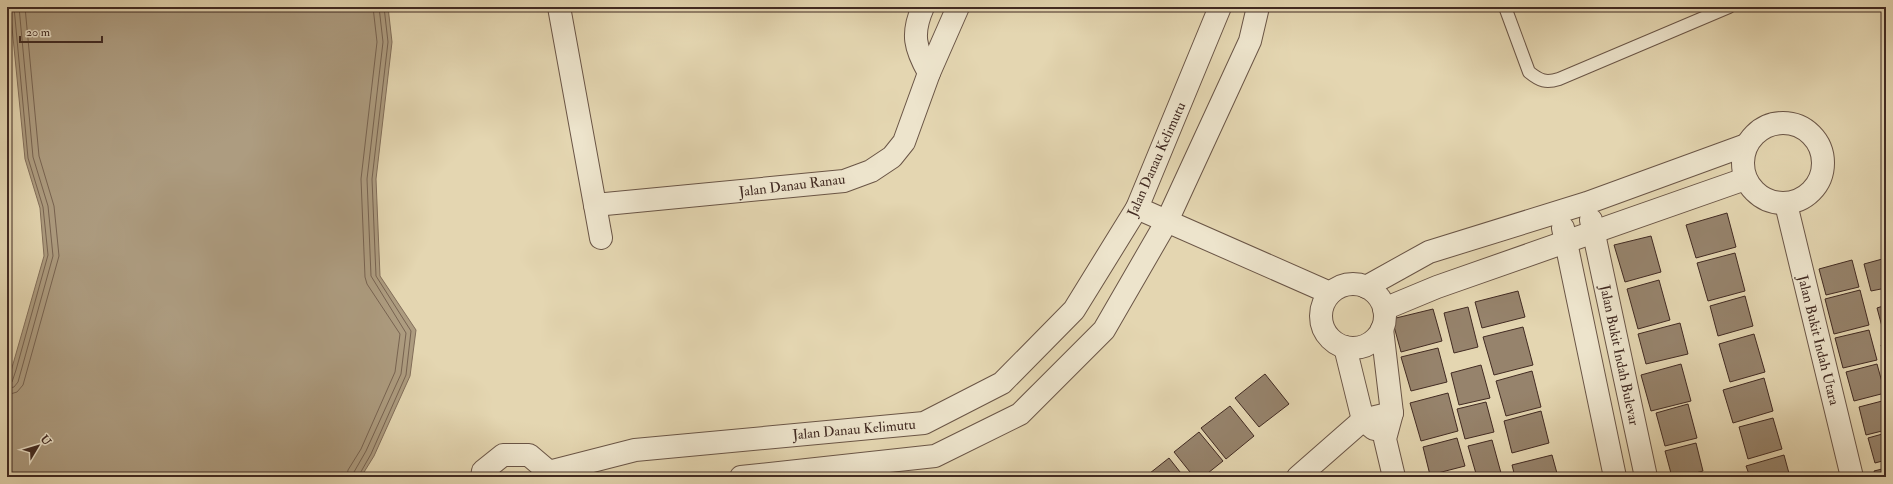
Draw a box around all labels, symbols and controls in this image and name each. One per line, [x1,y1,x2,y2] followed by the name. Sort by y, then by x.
[20,18,102,44] scale bar
[26,25,51,40] text: 20 m
[1123,99,1189,220] street label: Jalan Danau Kelimutu
[737,171,846,201] street label: Jalan Danau Ranau
[1794,272,1843,407] street label: Jalan Bukit Indah Utara
[1596,282,1643,428] street label: Jalan Bukit Indah Bulevar
[791,416,916,443] street label: Jalan Danau Kelimutu
[18,426,58,466] north arrow
[38,433,54,448] text: U

